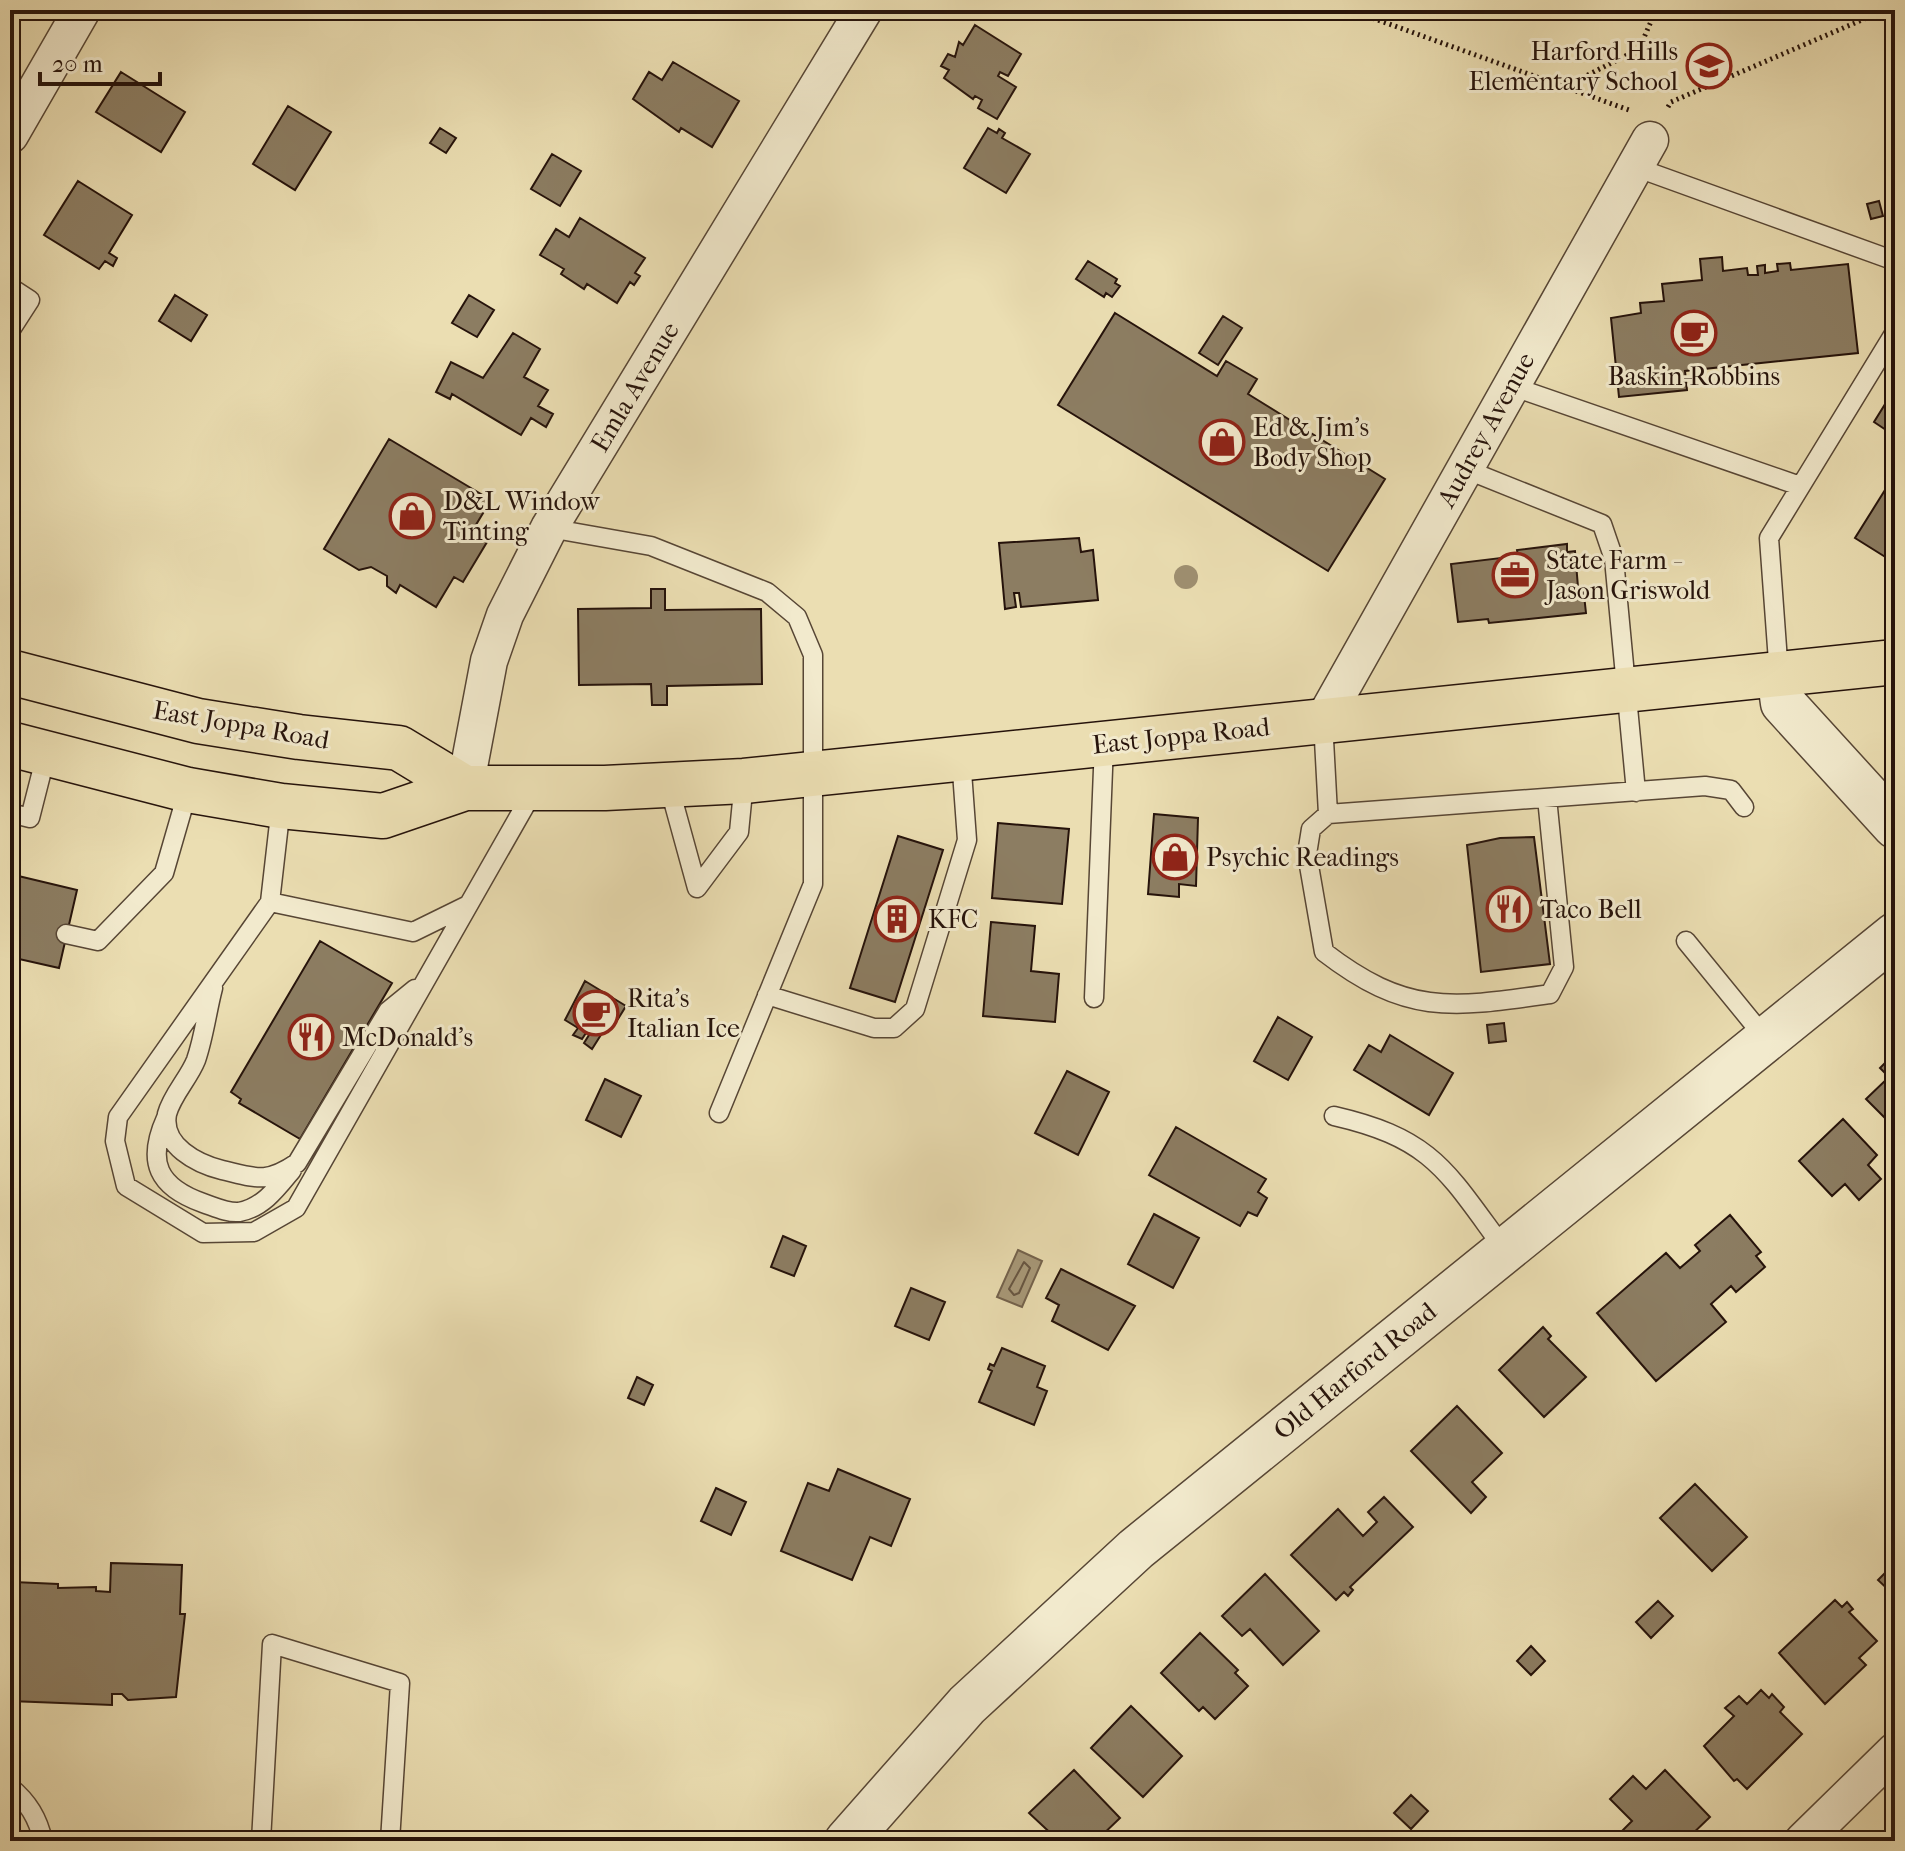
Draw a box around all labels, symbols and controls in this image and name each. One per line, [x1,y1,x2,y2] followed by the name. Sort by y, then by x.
[40,36,160,86] scale bar
[1469,36,1678,97] place label: Harford Hills Elementary School
[1685,42,1733,90] school or university icon: Harford Hills Elementary School
[52,50,103,78] text: 20 m
[1670,309,1718,357] cafe icon: Baskin-Robbins
[584,316,686,458] street label: Emla Avenue
[1430,347,1541,514] street label: Audrey Avenue
[1608,361,1780,392] place label: Baskin-Robbins
[1253,412,1372,473] place label: Ed & Jim’s Body Shop
[1198,418,1246,466] shop icon: Ed & Jim’s Body Shop
[443,486,600,547] place label: D&L Window Tinting
[388,492,436,540] shop icon: D&L Window Tinting
[1544,545,1711,606] place label: State Farm - Jason Griswold
[1491,551,1539,599] office icon: State Farm - Jason Griswold
[150,694,332,756] street label: East Joppa Road
[1091,711,1272,761] street label: East Joppa Road
[1151,833,1199,881] shop icon: Psychic Readings
[1206,842,1399,873] place label: Psychic Readings
[1485,885,1533,933] restaurant icon: Taco Bell
[1540,894,1642,925] place label: Taco Bell
[873,895,921,943] building icon: KFC
[928,904,978,935] place label: KFC
[627,983,740,1044] place label: Rita's Italian Ice
[572,989,620,1037] cafe icon: Rita's Italian Ice
[287,1013,335,1061] restaurant icon: McDonald's
[342,1022,473,1053] place label: McDonald's
[1267,1295,1443,1446] street label: Old Harford Road

